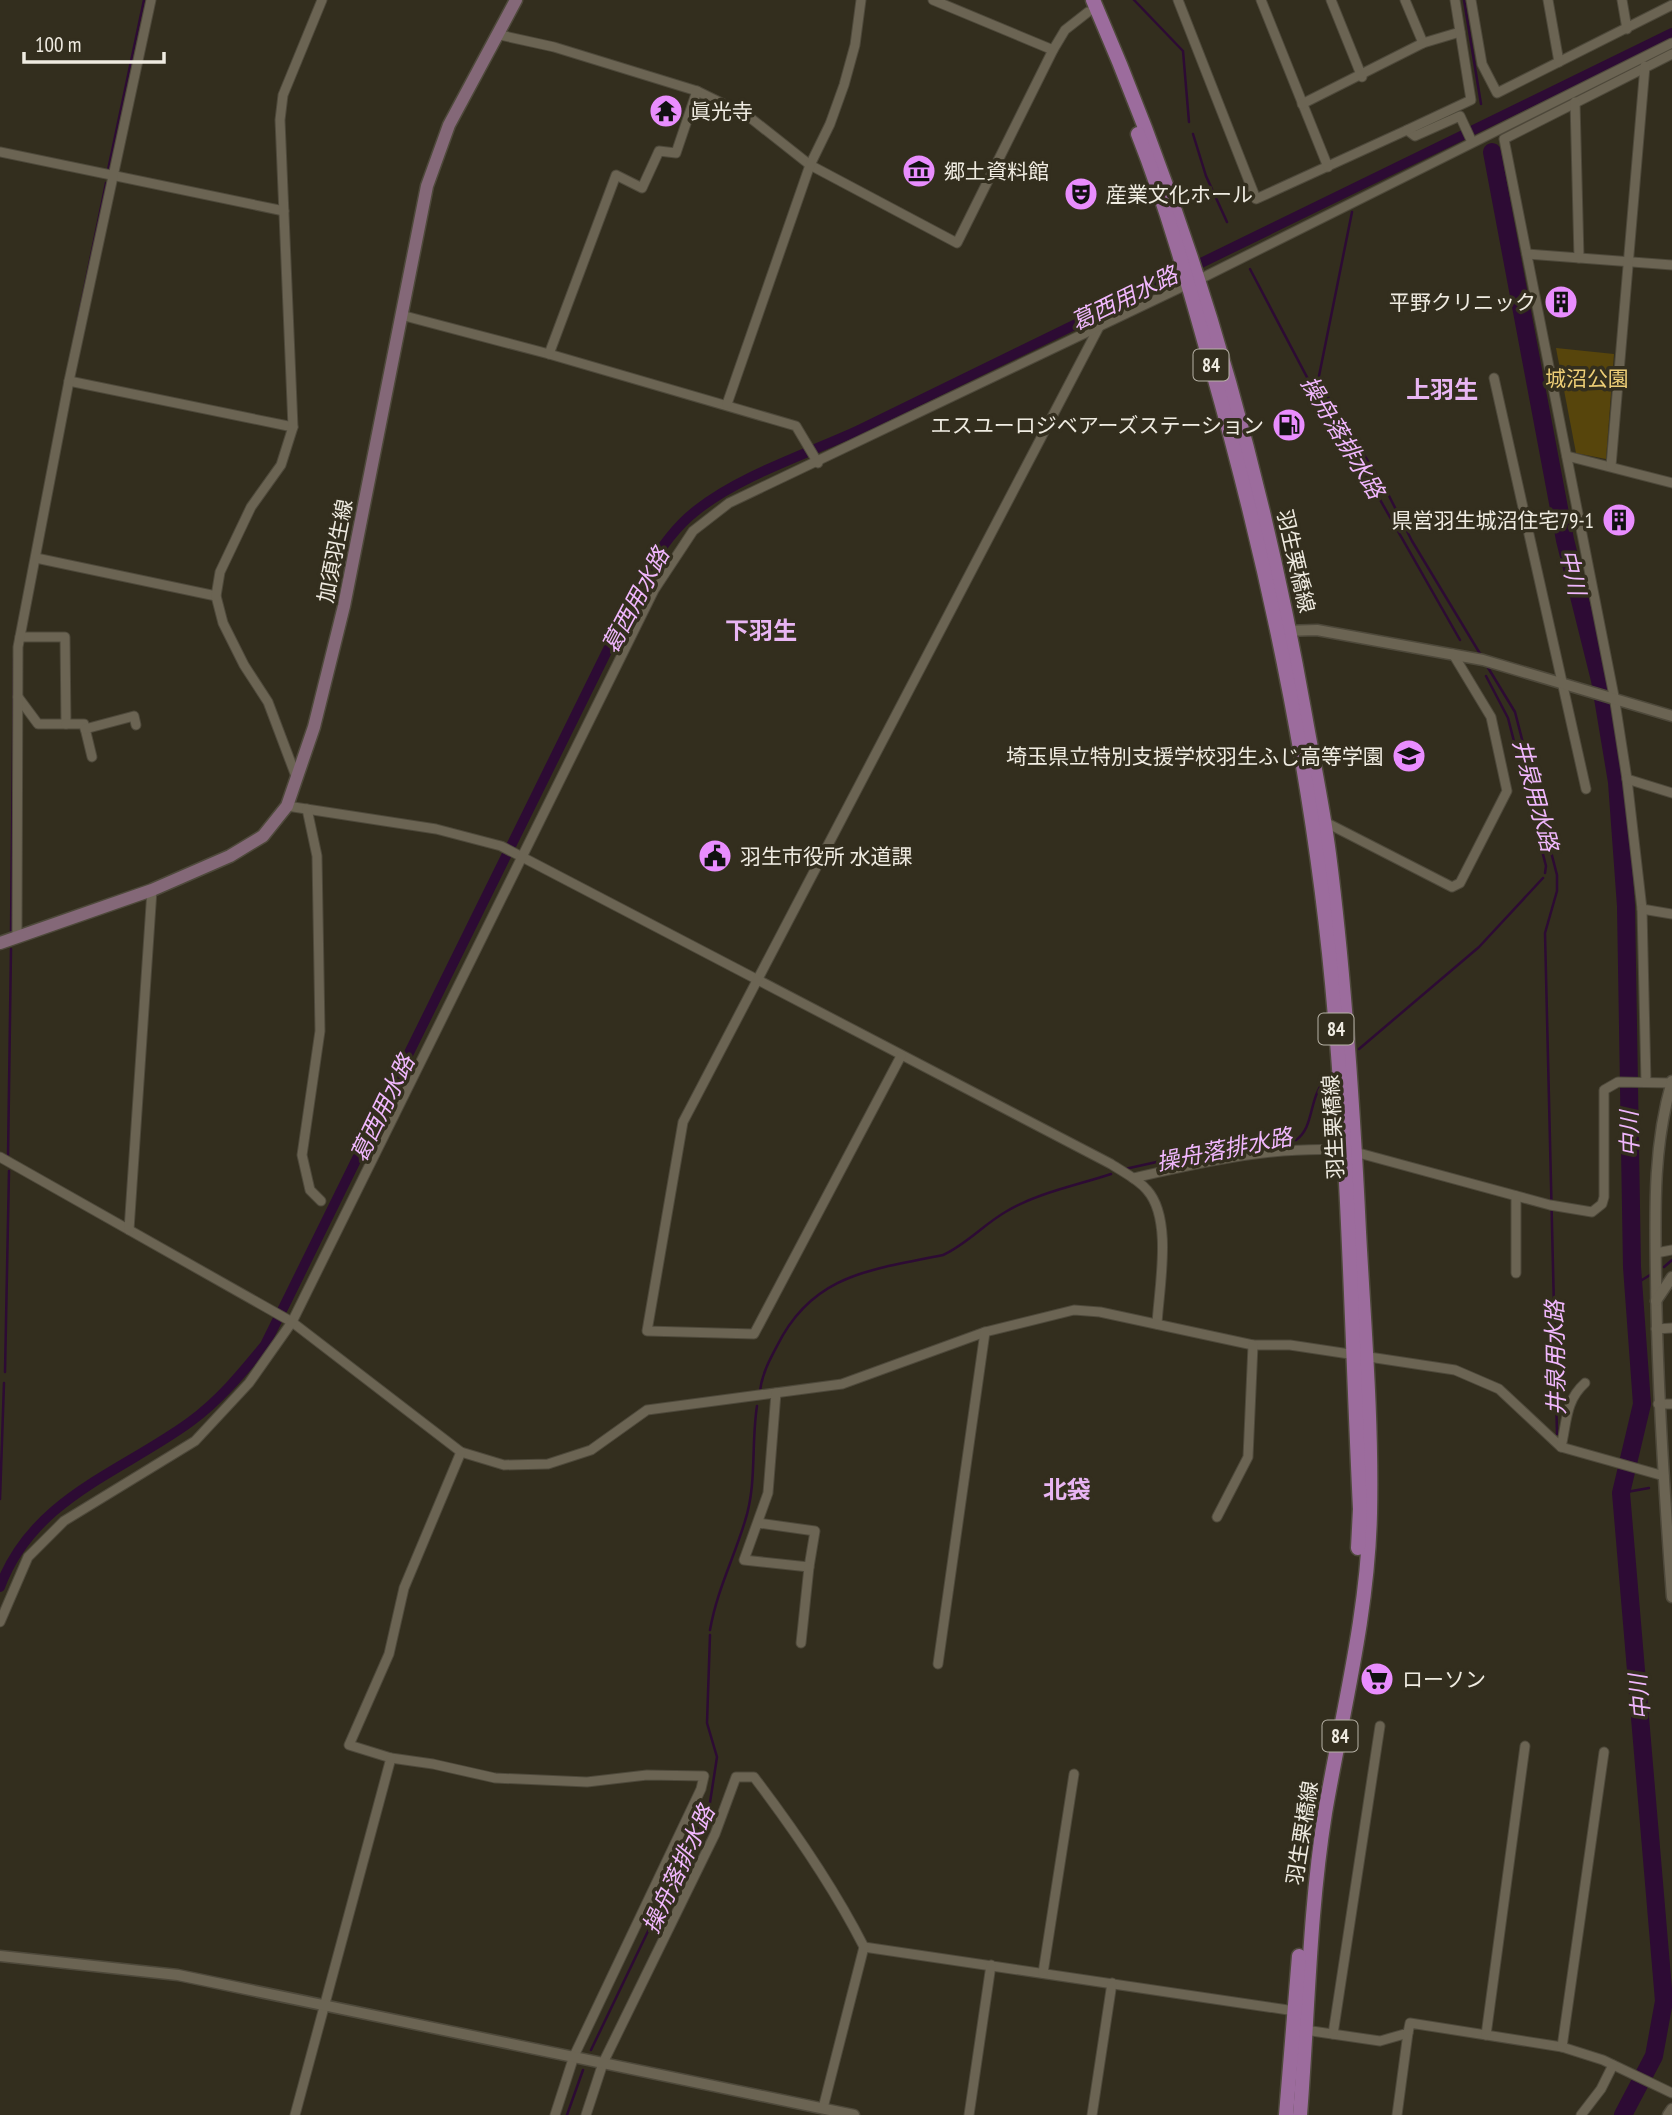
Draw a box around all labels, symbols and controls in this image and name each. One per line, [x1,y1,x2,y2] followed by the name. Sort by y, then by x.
[24,21,164,65] scale bar
[35,31,81,58] text: 100 m
[647,92,685,130] temple icon: 眞光寺
[690,98,753,125] place label: 眞光寺
[900,152,938,190] museum icon: 郷土資料館
[944,158,1049,185] place label: 郷土資料館
[1062,175,1100,213] theatre icon: 産業文化ホール
[1106,181,1253,208] place label: 産業文化ホール
[1066,259,1184,336] water label: 葛西用水路
[1542,283,1580,321] building icon: 平野クリニック
[1389,289,1536,316] place label: 平野クリニック
[1194,350,1228,380] road number: 84
[1545,365,1629,392] park label: 城沼公園
[1295,370,1392,505] water label: 操舟落排水路
[1406,374,1478,405] district label: 上羽生
[1270,406,1308,444] fuel station icon: エスユーロジベアーズステーション
[931,412,1264,439] place label: エスユーロジベアーズステーション
[312,497,358,605] street label: 加須羽生線
[1600,501,1638,539] building icon: 県営羽生城沼住宅79-1
[1271,507,1321,615] street label: 羽生栗橋線
[1392,507,1594,534] place label: 県営羽生城沼住宅79-1
[595,541,676,658] water label: 葛西用水路
[1554,546,1593,601] water label: 中川
[725,615,797,646] district label: 下羽生
[1507,736,1565,856] water label: 井泉用水路
[1390,737,1428,775] school or university icon: 埼玉県立特別支援学校羽生ふじ高等学園
[1006,743,1384,770] place label: 埼玉県立特別支援学校羽生ふじ高等学園
[696,837,734,875] public building icon: 羽生市役所 水道課
[740,843,912,870] place label: 羽生市役所 水道課
[1318,1014,1354,1044] road number: 84
[344,1048,421,1166] water label: 葛西用水路
[1317,1074,1349,1180] street label: 羽生栗橋線
[1614,1108,1644,1157] water label: 中川
[1154,1121,1296,1176] water label: 操舟落排水路
[1539,1298,1571,1416] water label: 井泉用水路
[1043,1474,1091,1505] district label: 北袋
[1358,1660,1396,1698] supermarket icon: ローソン
[1402,1666,1486,1693] place label: ローソン
[1622,1670,1655,1721] water label: 中川
[1322,1720,1358,1752] road number: 84
[1280,1779,1324,1887] street label: 羽生栗橋線
[636,1799,721,1938] water label: 操舟落排水路

